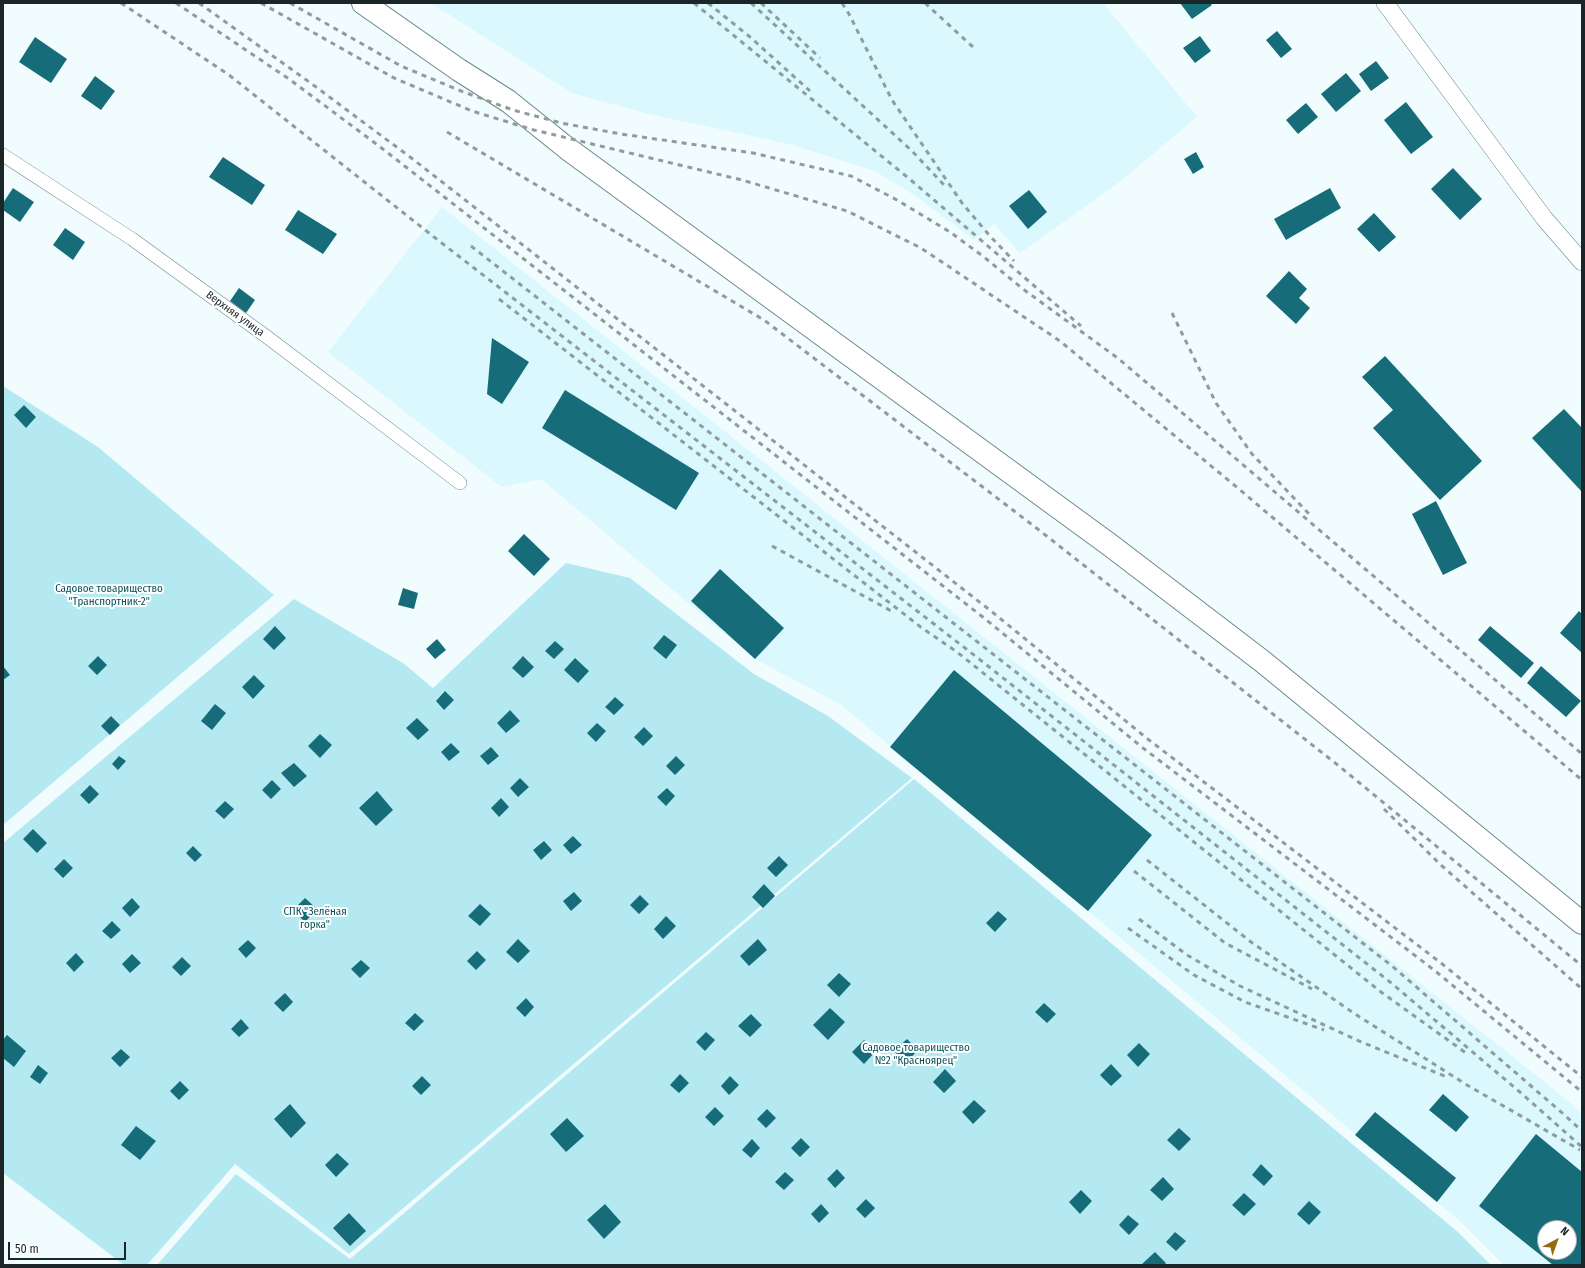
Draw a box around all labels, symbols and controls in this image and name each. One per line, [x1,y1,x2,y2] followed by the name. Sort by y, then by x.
[203,288,267,340] street label: Верхняя улица
[55,582,163,608] park label: Садовое товарищество "Транспортник-2"
[283,905,347,931] park label: СПК "Зелёная горка"
[862,1041,970,1067] park label: Садовое товарищество №2 "Красноярец"
[1537,1220,1577,1260] north arrow
[1558,1224,1571,1238] text: N
[10,1234,128,1260] scale bar
[15,1242,39,1256] text: 50 m

